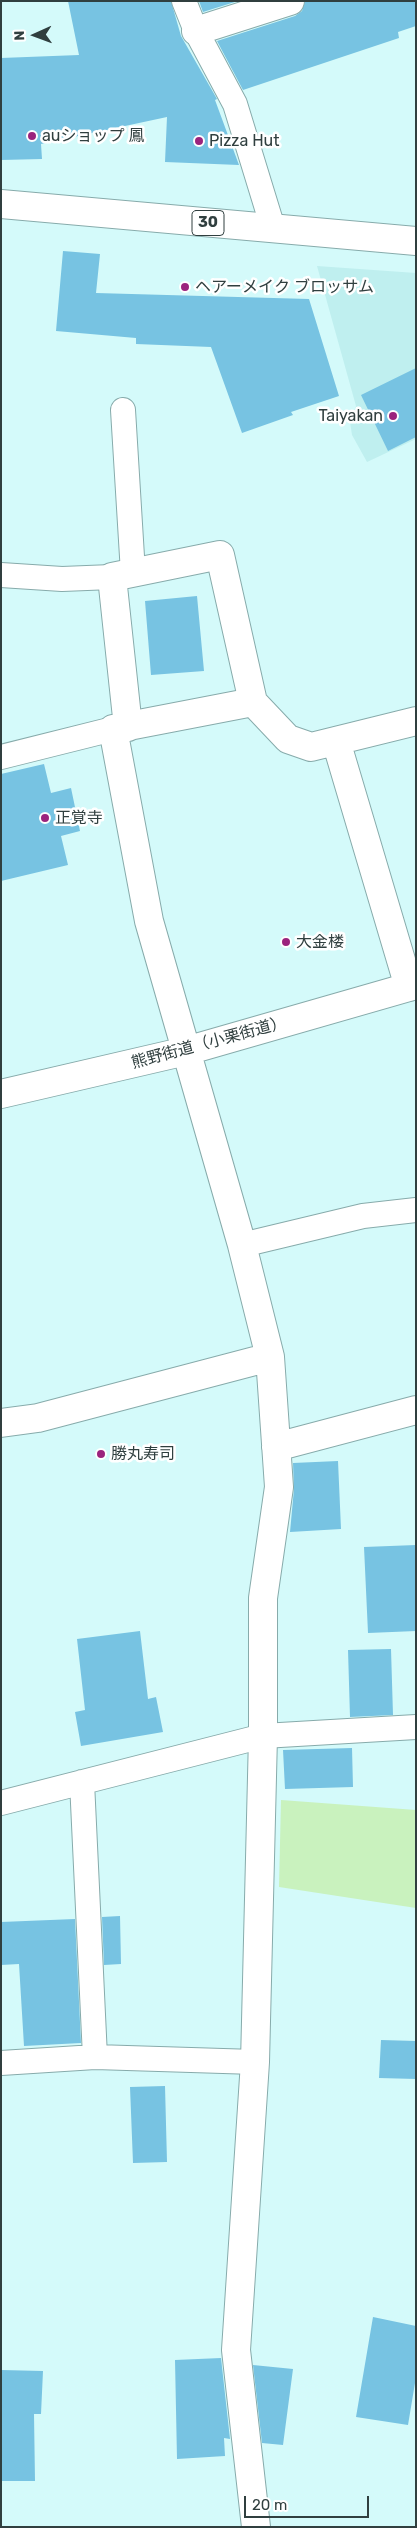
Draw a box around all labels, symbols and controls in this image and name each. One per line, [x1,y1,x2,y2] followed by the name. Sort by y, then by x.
[10,10,60,60] north arrow
[11,30,28,41] text: N
[42,126,144,146] place label: auショップ 鳳
[26,130,38,142] marker: auショップ 鳳
[209,131,279,151] place label: Pizza Hut
[193,135,205,147] marker: Pizza Hut
[192,210,224,236] road number: 30
[195,277,374,297] place label: ヘアーメイク ブロッサム
[179,281,191,293] marker: ヘアーメイク ブロッサム
[319,406,383,426] place label: Taiyakan
[387,410,399,422] marker: Taiyakan
[55,808,103,828] place label: 正覚寺
[39,812,51,824] marker: 正覚寺
[296,932,344,952] place label: 大金楼
[280,936,292,948] marker: 大金楼
[129,1013,289,1073] street label: 熊野街道（小栗街道）
[111,1444,175,1464] place label: 勝丸寿司
[95,1448,107,1460] marker: 勝丸寿司
[247,2486,372,2518] scale bar
[252,2496,287,2514] text: 20 m

